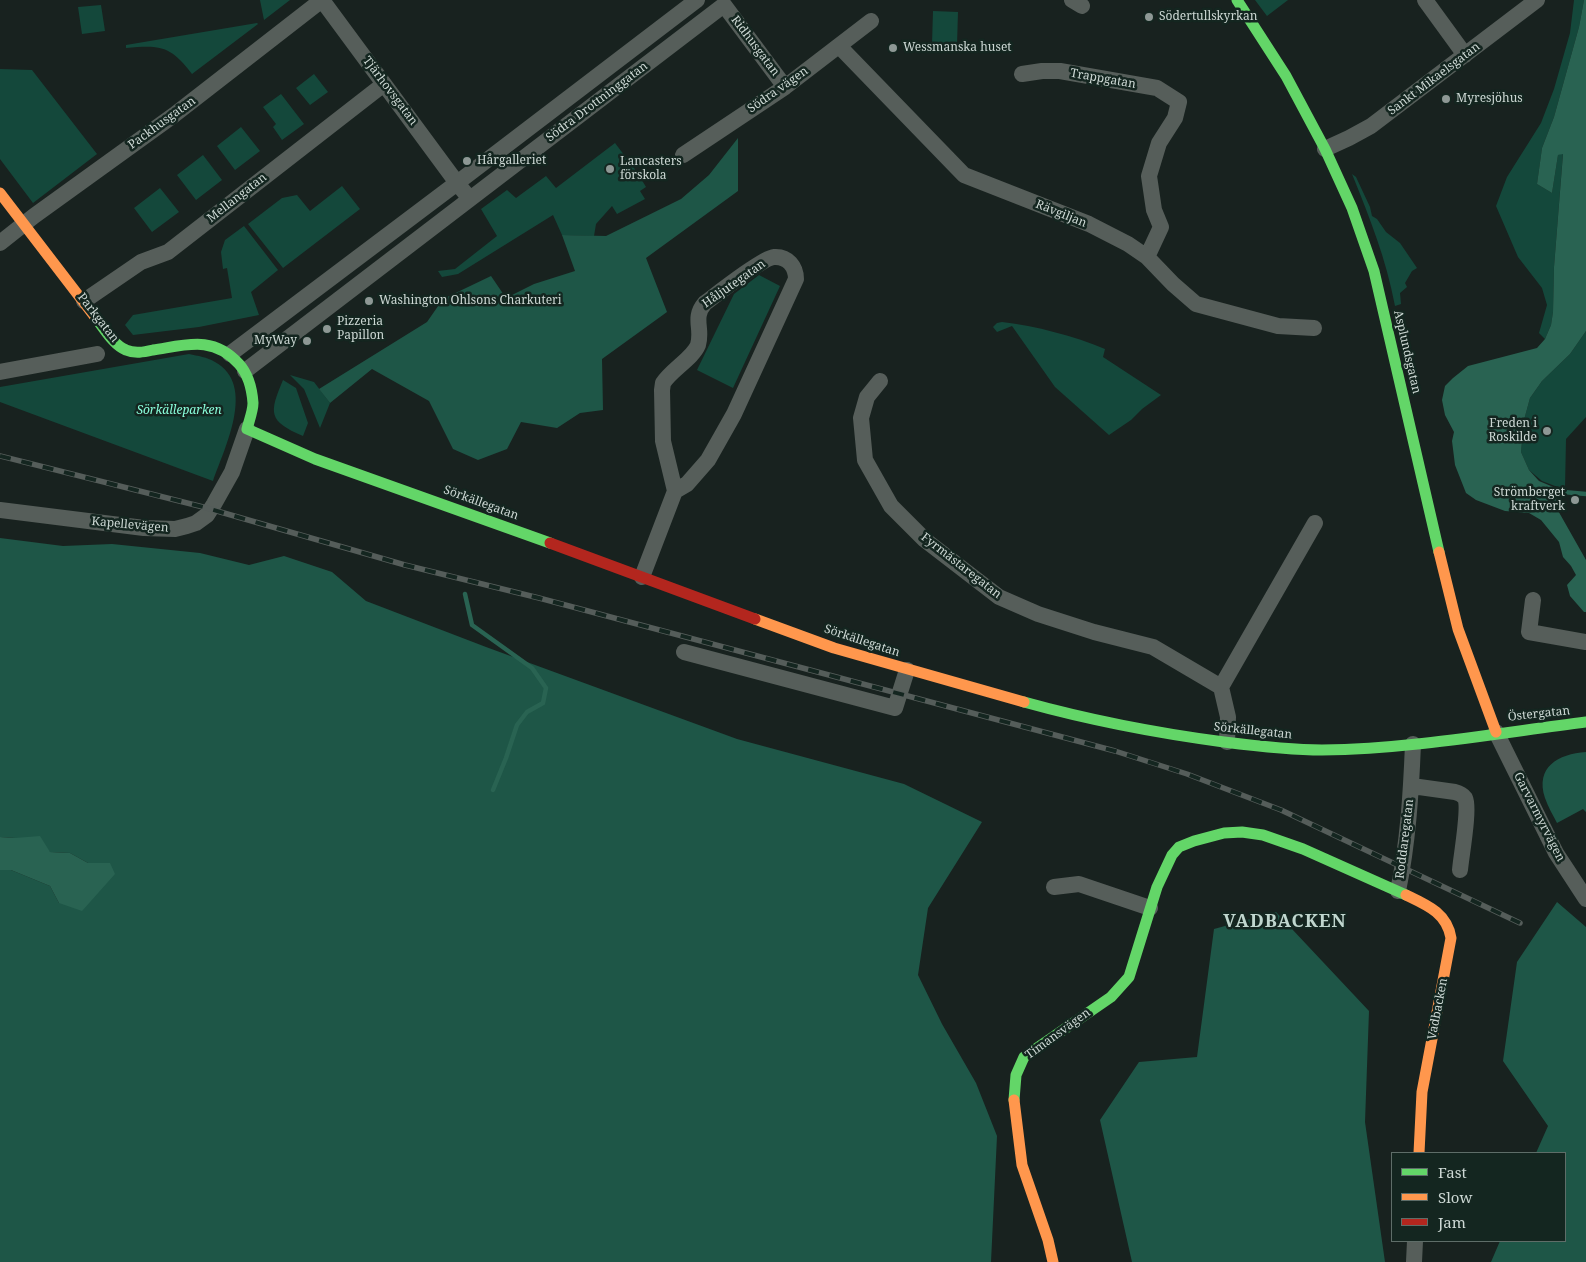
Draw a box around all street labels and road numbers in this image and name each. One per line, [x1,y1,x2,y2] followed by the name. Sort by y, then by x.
[728,13,782,79] street label: Ridhusgatan
[1385,40,1483,118] street label: Sankt Mikaelsgatan
[360,54,420,128] street label: Tjärhovsgatan
[543,59,651,145] street label: Södra Drottninggatan
[745,64,811,116] street label: Södra vägen
[1069,66,1137,92] street label: Trappgatan
[126,94,198,152] street label: Packhusgatan
[204,170,270,226] street label: Mellangatan
[1033,197,1089,231] street label: Rävgiljan
[700,257,768,311] street label: Håljutegatan
[74,291,122,345] street label: Parkgatan
[1390,309,1424,395] street label: Asplundsgatan
[442,483,520,523] street label: Sörkällegatan
[91,514,169,536] street label: Kapellevägen
[918,530,1004,602] street label: Fyrmästaregatan
[822,622,902,660] street label: Sörkällegatan
[1507,704,1571,724] street label: Östergatan
[1213,720,1293,742] street label: Sörkällegatan
[1510,770,1568,864] street label: Garvarmyrvägen
[1393,798,1417,880] street label: Roddaregatan
[1425,977,1451,1041] street label: Vadbacken
[1023,1006,1093,1062] street label: Timansvägen

